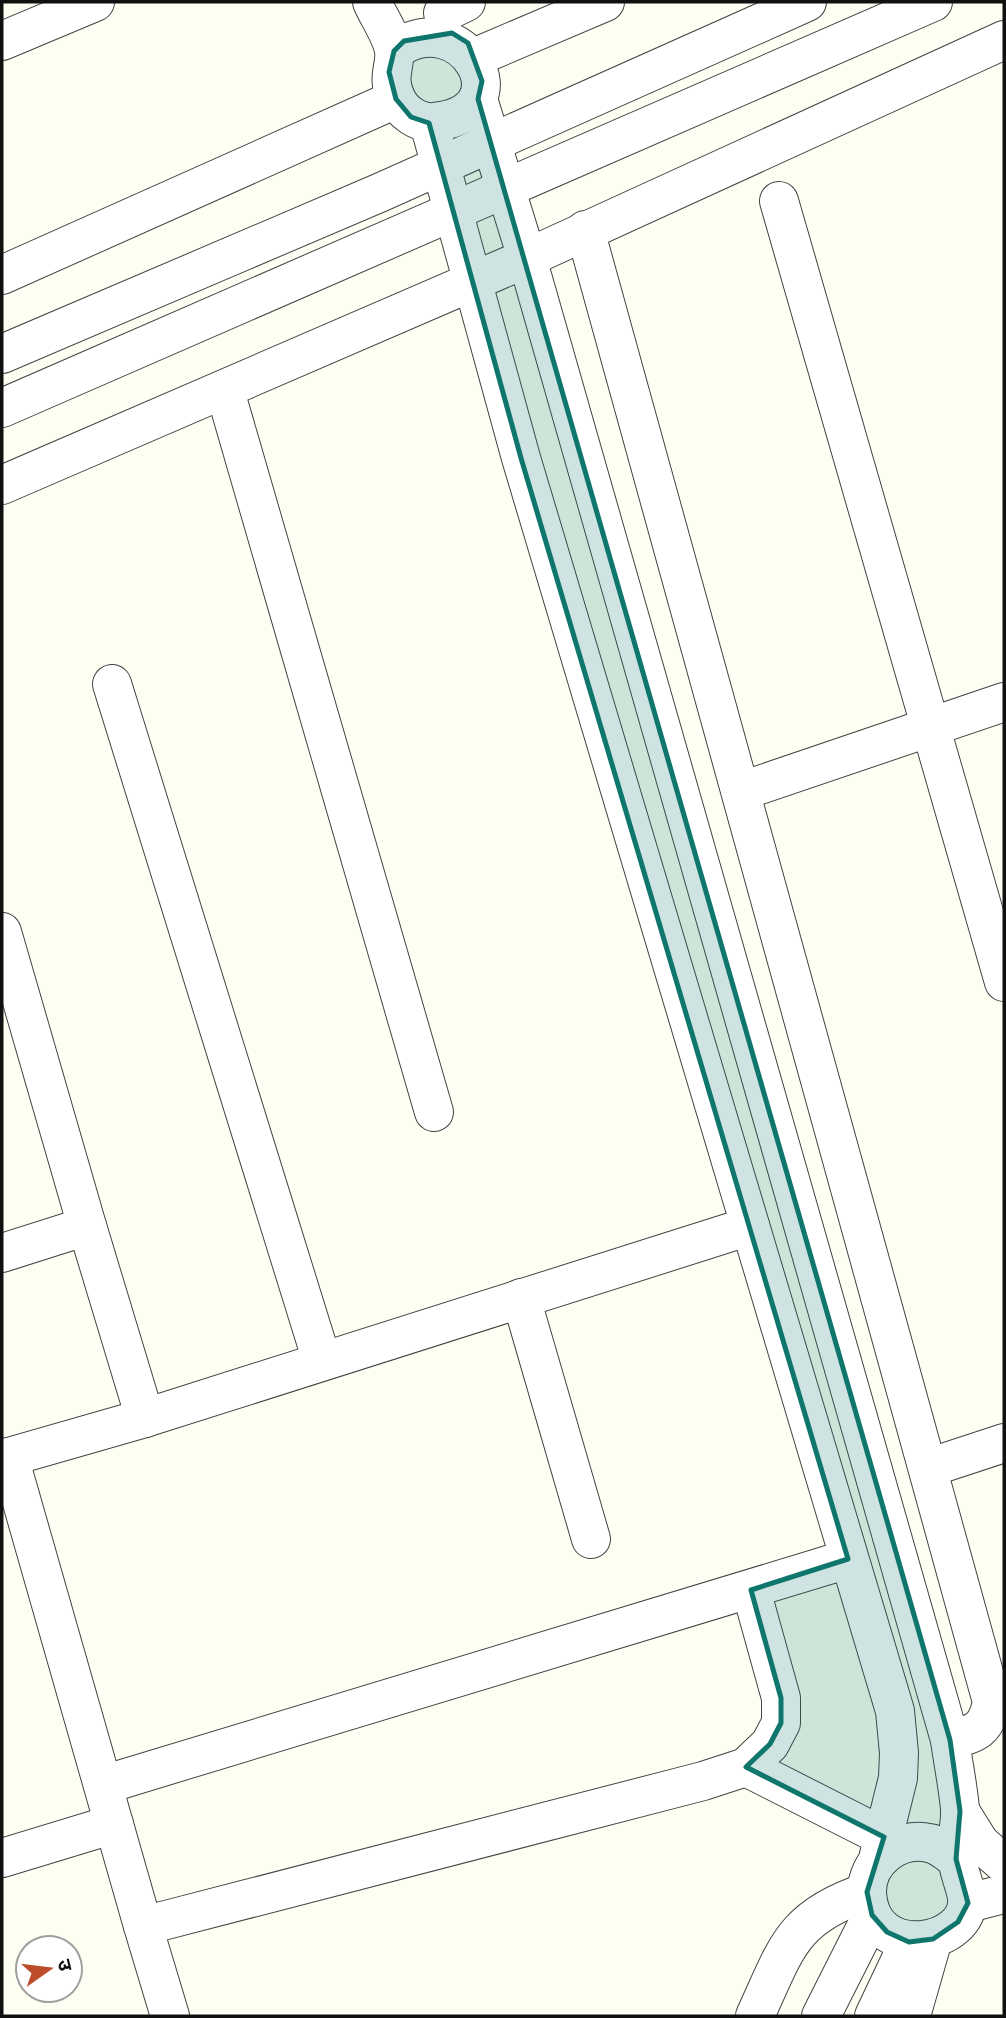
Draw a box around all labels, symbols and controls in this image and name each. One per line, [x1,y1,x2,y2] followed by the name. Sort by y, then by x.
[14,1934,84,2004] north arrow
[53,1957,78,1974] text: उ

